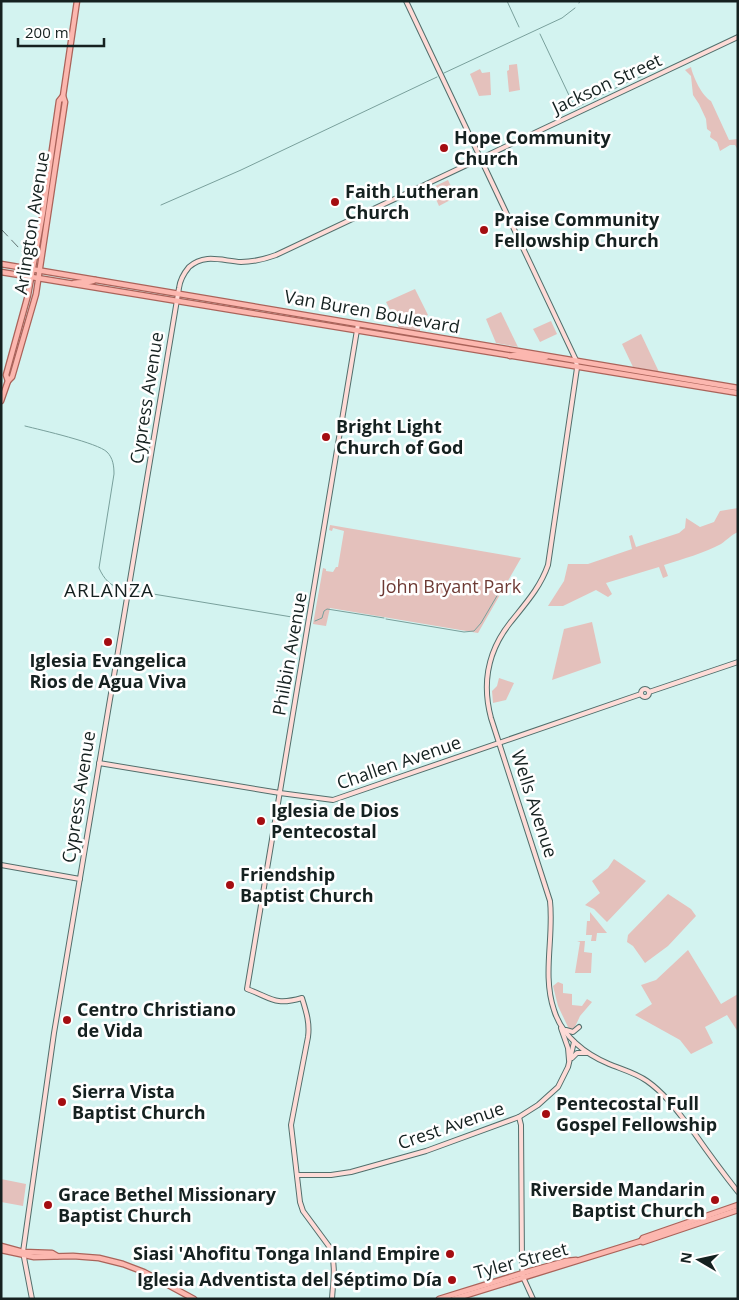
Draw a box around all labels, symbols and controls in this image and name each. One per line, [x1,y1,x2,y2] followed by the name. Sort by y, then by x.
[18,15,104,47] scale bar
[25,22,69,42] text: 200 m
[546,47,665,120] street label: Jackson Street
[454,125,612,170] place label: Hope Community Church
[438,142,450,154] marker: Hope Community Church
[8,150,54,296] street label: Arlington Avenue
[345,179,479,224] place label: Faith Lutheran Church
[329,196,341,208] marker: Faith Lutheran Church
[494,207,660,252] place label: Praise Community Fellowship Church
[478,224,490,236] marker: Praise Community Fellowship Church
[283,284,462,338] street label: Van Buren Boulevard
[124,330,168,466] street label: Cypress Avenue
[336,414,463,459] place label: Bright Light Church of God
[320,431,332,443] marker: Bright Light Church of God
[379,574,522,598] park label: John Bryant Park
[64,577,154,603] district label: ARLANZA
[266,590,312,717] street label: Philbin Avenue
[102,636,114,648] marker: Iglesia Evangelica Rios de Agua Viva
[29,648,187,693] place label: Iglesia Evangelica Rios de Agua Viva
[56,729,100,865] street label: Cypress Avenue
[333,730,464,795] street label: Challen Avenue
[506,747,564,861] street label: Wells Avenue
[271,798,399,843] place label: Iglesia de Dios Pentecostal
[255,815,267,827] marker: Iglesia de Dios Pentecostal
[240,862,374,907] place label: Friendship Baptist Church
[224,879,236,891] marker: Friendship Baptist Church
[77,997,236,1042] place label: Centro Christiano de Vida
[61,1014,73,1026] marker: Centro Christiano de Vida
[72,1079,206,1124] place label: Sierra Vista Baptist Church
[556,1091,717,1136] place label: Pentecostal Full Gospel Fellowship
[56,1096,68,1108] marker: Sierra Vista Baptist Church
[394,1096,507,1154] street label: Crest Avenue
[540,1108,552,1120] marker: Pentecostal Full Gospel Fellowship
[530,1177,705,1222] place label: Riverside Mandarin Baptist Church
[58,1182,277,1227] place label: Grace Bethel Missionary Baptist Church
[709,1194,721,1206] marker: Riverside Mandarin Baptist Church
[42,1199,54,1211] marker: Grace Bethel Missionary Baptist Church
[674,1235,724,1285] north arrow
[471,1236,570,1284] street label: Tyler Street
[133,1241,440,1265] place label: Siasi 'Ahofitu Tonga Inland Empire
[444,1248,456,1260] marker: Siasi 'Ahofitu Tonga Inland Empire
[675,1251,696,1265] text: N
[137,1267,442,1291] place label: Iglesia Adventista del Séptimo Día
[446,1274,458,1286] marker: Iglesia Adventista del Séptimo Día

